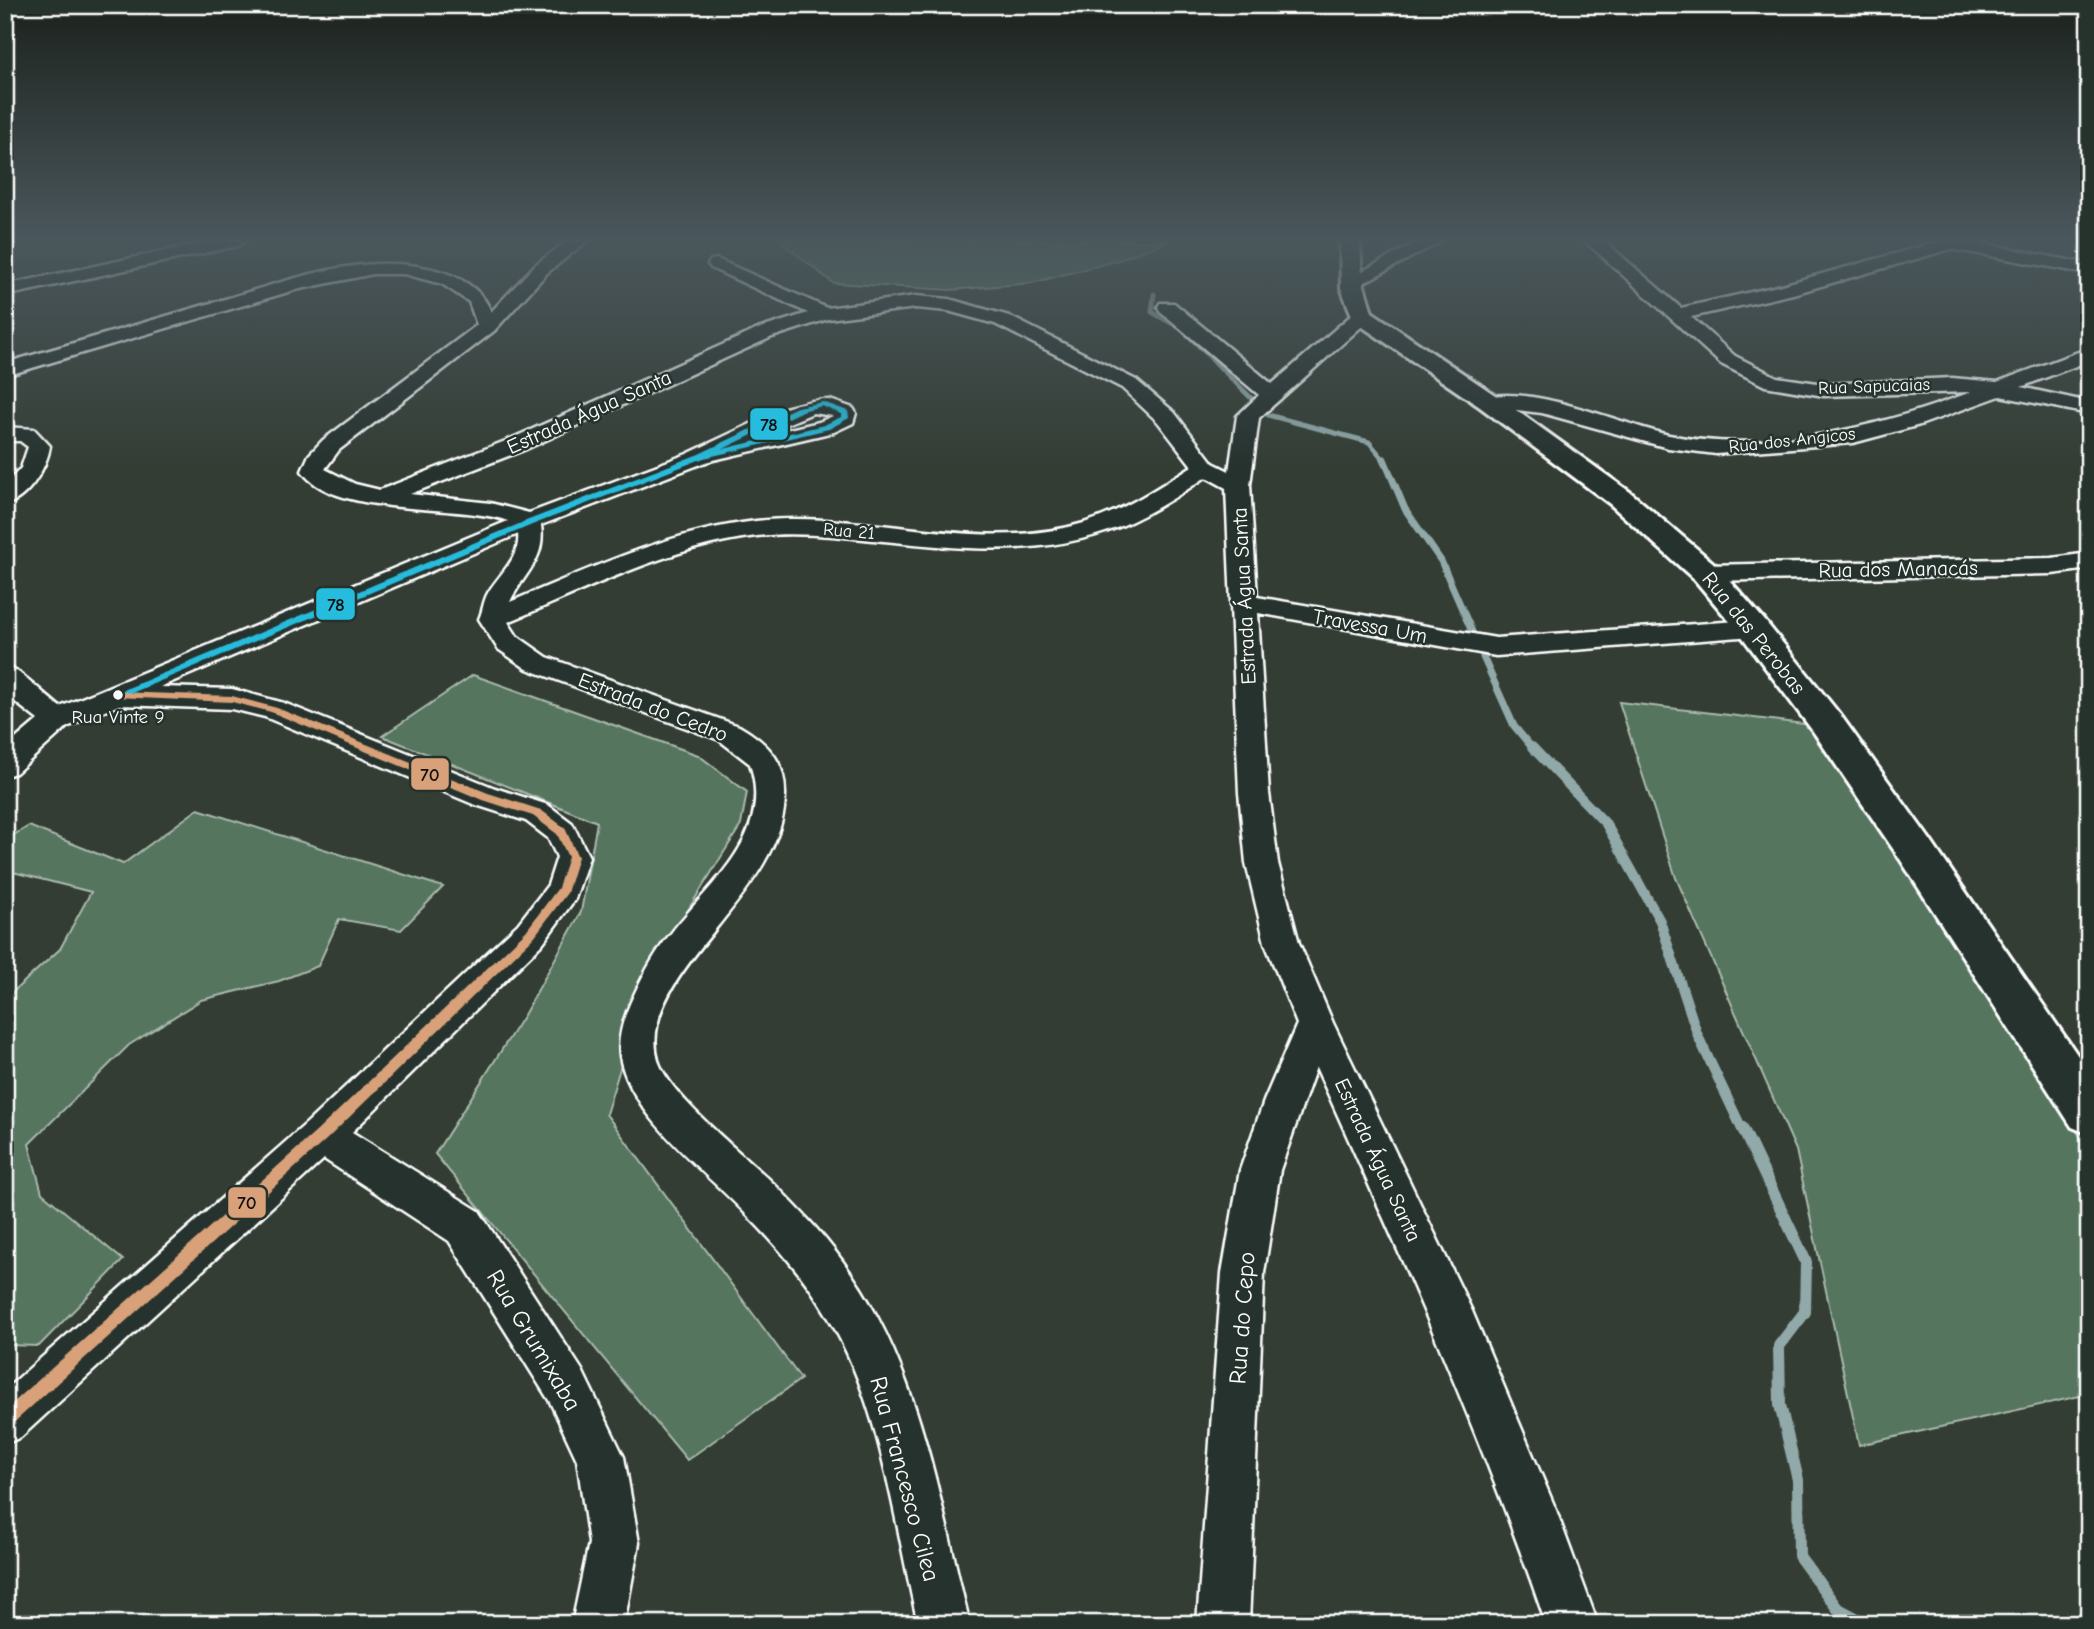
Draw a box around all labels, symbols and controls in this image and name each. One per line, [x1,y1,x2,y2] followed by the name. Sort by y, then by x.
[503,365,675,459] street label: Estrada Água Santa
[1818,374,1930,399] street label: Rua Sapucaias
[749,407,789,441] line badge: 78
[760,414,778,436] text: 78
[1728,423,1856,458] street label: Rua dos Angicos
[1227,507,1261,685] street label: Estrada Água Santa
[822,519,876,544] street label: Rua 21
[1818,556,1978,582] street label: Rua dos Manacás
[1697,567,1811,699] street label: Rua das Perobas
[315,587,356,621] line badge: 78
[327,594,345,616] text: 78
[1311,604,1429,648] street label: Travessa Um
[575,667,731,747] street label: Estrada do Cedro
[111,688,125,702] marker: Rua Vinte 9
[71,706,165,728] place label: Rua Vinte 9
[410,757,450,791] line badge: 70
[420,764,440,786] text: 70
[1330,1075,1426,1245] street label: Estrada Água Santa
[227,1186,267,1219] line badge: 70
[237,1192,257,1214] text: 70
[1223,1251,1261,1385] street label: Rua do Cepo
[481,1264,587,1416] street label: Rua Grumixaba
[864,1373,946,1585] street label: Rua Francesco Cilea

